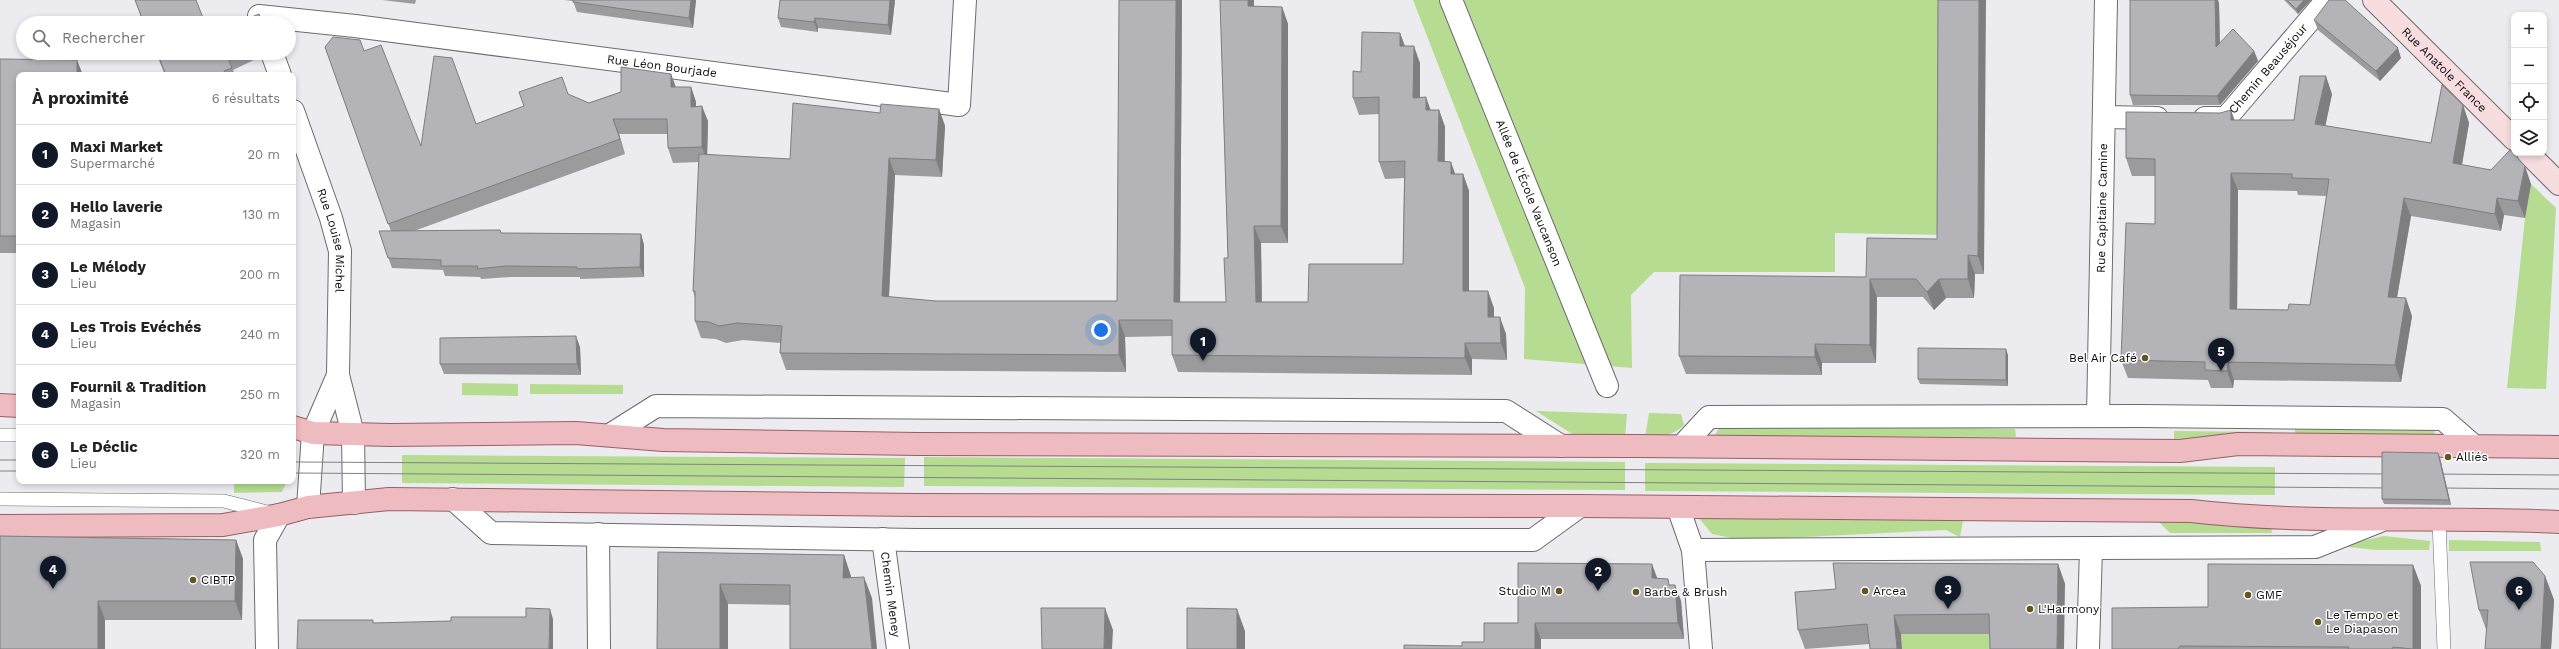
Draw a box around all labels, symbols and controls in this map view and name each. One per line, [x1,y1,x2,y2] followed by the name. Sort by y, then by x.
[2511,12,2547,156] map controls
[2511,12,2547,48] button: +
[16,16,296,60] search box
[2226,21,2311,116] street label: Chemin Beauséjour
[2399,25,2490,115] street label: Rue Anatole France
[30,27,52,49] icon: search
[62,29,145,47] text: Rechercher
[2511,48,2547,84] button: −
[606,52,718,80] street label: Rue Léon Bourjade
[2511,84,2547,120] button: locate
[32,88,129,108] text: À proximité
[212,91,280,106] text: 6 résultats
[1493,117,1565,268] street label: Allée de l'École Vaucanson
[2511,120,2547,156] button: layers
[70,138,163,156] text: Maxi Market
[2094,143,2110,273] street label: Rue Capitaine Camine
[42,147,48,162] text: 1
[248,147,280,162] text: 20 m
[70,156,155,171] text: Supermarché
[314,187,347,293] street label: Rue Louise Michel
[70,198,163,216] text: Hello laverie
[41,207,49,222] text: 2
[242,207,280,222] text: 130 m
[70,216,121,231] text: Magasin
[70,258,146,276] text: Le Mélody
[41,267,49,282] text: 3
[239,267,280,282] text: 200 m
[70,276,97,291] text: Lieu
[70,318,201,336] text: Les Trois Evéchés
[1091,320,1111,340] your location
[41,327,49,342] text: 4
[240,327,280,342] text: 240 m
[1190,328,1216,361] pin: 1
[70,336,97,351] text: Lieu
[2208,338,2234,371] pin: 5
[2069,351,2137,365] place label: Bel Air Café
[2140,353,2150,363] marker: Bel Air Café
[70,378,206,396] text: Fournil & Tradition
[41,387,49,402] text: 5
[240,387,280,402] text: 250 m
[70,396,121,411] text: Magasin
[70,438,138,456] text: Le Déclic
[41,447,49,462] text: 6
[240,447,280,462] text: 320 m
[2456,450,2488,464] place label: Alliés
[2443,452,2453,462] marker: Alliés
[70,456,97,471] text: Lieu
[878,551,903,639] street label: Chemin Meney
[40,556,66,589] pin: 4
[1585,558,1611,591] pin: 2
[201,573,235,587] place label: CIBTP
[188,575,198,585] marker: CIBTP
[1935,576,1961,609] pin: 3
[2506,577,2532,610] pin: 6
[1499,584,1551,598] place label: Studio M
[1873,584,1906,598] place label: Arcea
[1644,585,1728,599] place label: Barbe & Brush
[1554,586,1564,596] marker: Studio M
[1860,586,1870,596] marker: Arcea
[1631,587,1641,597] marker: Barbe & Brush
[2256,588,2282,602] place label: GMF
[2243,590,2253,600] marker: GMF
[2038,602,2100,616] place label: L'Harmony
[2025,604,2035,614] marker: L'Harmony
[2326,608,2399,636] place label: Le Tempo et Le Diapason
[2313,617,2323,627] marker: Le Tempo et Le Diapason

